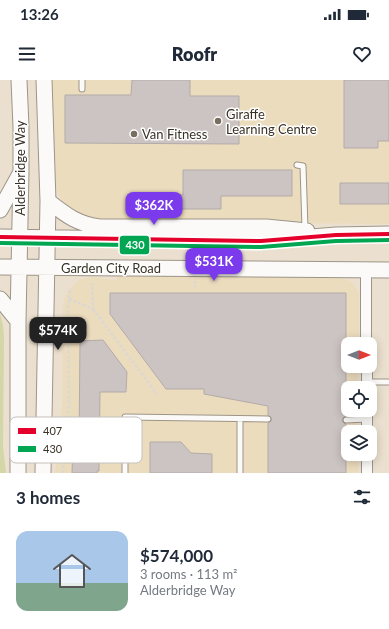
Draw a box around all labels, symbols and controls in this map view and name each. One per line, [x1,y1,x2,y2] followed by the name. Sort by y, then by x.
[20,5,59,23] text: 13:26
[16,43,38,65] icon: menu
[172,43,217,65] text: Roofr
[351,43,373,65] icon: heart
[226,106,317,137] place label: Giraffe Learning Centre
[213,116,223,126] marker: Giraffe Learning Centre
[12,120,28,216] street label: Alderbridge Way
[142,126,208,142] place label: Van Fitness
[129,129,139,139] marker: Van Fitness
[126,192,182,226] pin: $362K
[134,197,174,213] text: $362K
[119,235,150,255] line badge: 430
[125,238,145,251] text: 430
[186,248,242,282] pin: $531K
[194,253,234,269] text: $531K
[61,260,161,276] street label: Garden City Road
[30,317,86,351] pin: $574K
[38,322,78,338] text: $574K
[341,337,377,373] north arrow
[341,337,377,461] map controls
[341,381,377,417] button: locate
[10,417,142,463] legend
[43,424,62,437] text: 407
[341,425,377,461] button: layers
[43,442,63,455] text: 430
[351,486,373,508] icon: filters
[16,487,80,508] text: 3 homes
[140,545,213,566] text: $574,000
[48,547,96,595] icon: home
[140,566,237,582] text: 3 rooms · 113 m²
[140,582,236,598] text: Alderbridge Way

